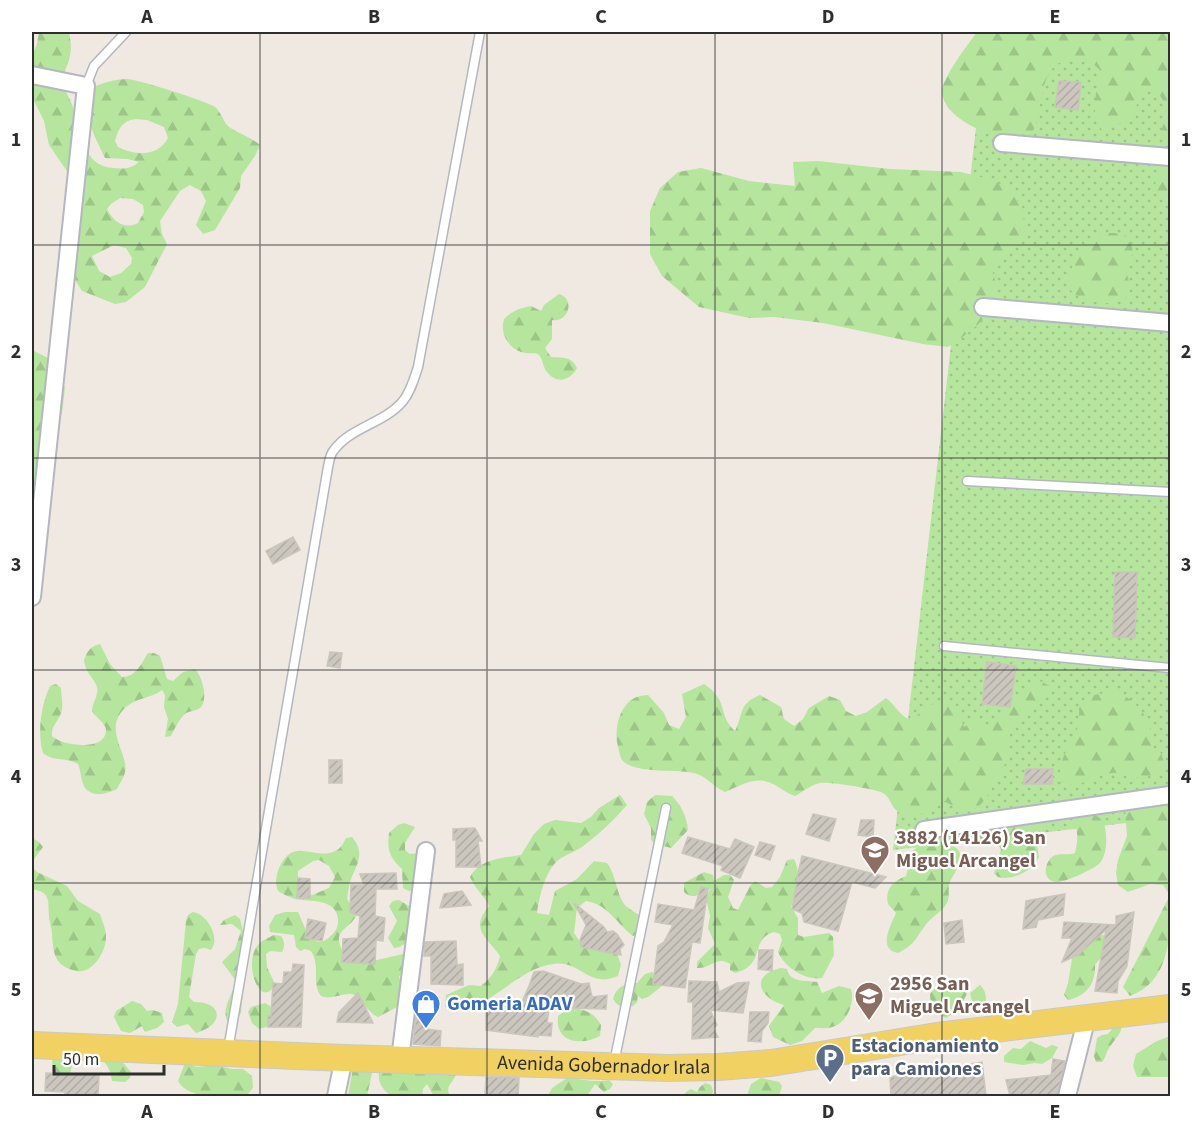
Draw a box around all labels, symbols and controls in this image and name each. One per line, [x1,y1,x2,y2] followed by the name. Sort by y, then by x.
[140,3,153,31] text: A
[368,3,380,31] text: B
[595,3,607,31] text: C
[822,3,834,31] text: D
[1050,3,1060,31] text: E
[11,126,21,154] text: 1
[1181,126,1191,154] text: 1
[11,338,21,366] text: 2
[1181,338,1191,366] text: 2
[11,551,21,579] text: 3
[1181,551,1191,579] text: 3
[11,763,22,791] text: 4
[1181,763,1192,791] text: 4
[896,824,1046,875] place label: 3882 (14126) San Miguel Arcangel
[859,834,891,876] school or university icon: 3882 (14126) San Miguel Arcangel
[890,970,1030,1021] place label: 2956 San Miguel Arcangel
[11,976,21,1004] text: 5
[1181,976,1191,1004] text: 5
[853,980,885,1022] school or university icon: 2956 San Miguel Arcangel
[410,988,442,1030] shop icon: Gomeria ADAV
[447,990,573,1018] place label: Gomeria ADAV
[851,1032,999,1083] place label: Estacionamiento para Camiones
[54,1038,164,1076] scale bar
[814,1042,846,1084] parking icon: Estacionamiento para Camiones
[63,1047,99,1072] text: 50 m
[497,1049,710,1082] street label: Avenida Gobernador Irala
[140,1098,153,1126] text: A
[368,1098,380,1126] text: B
[595,1098,607,1126] text: C
[822,1098,834,1126] text: D
[1050,1098,1060,1126] text: E

